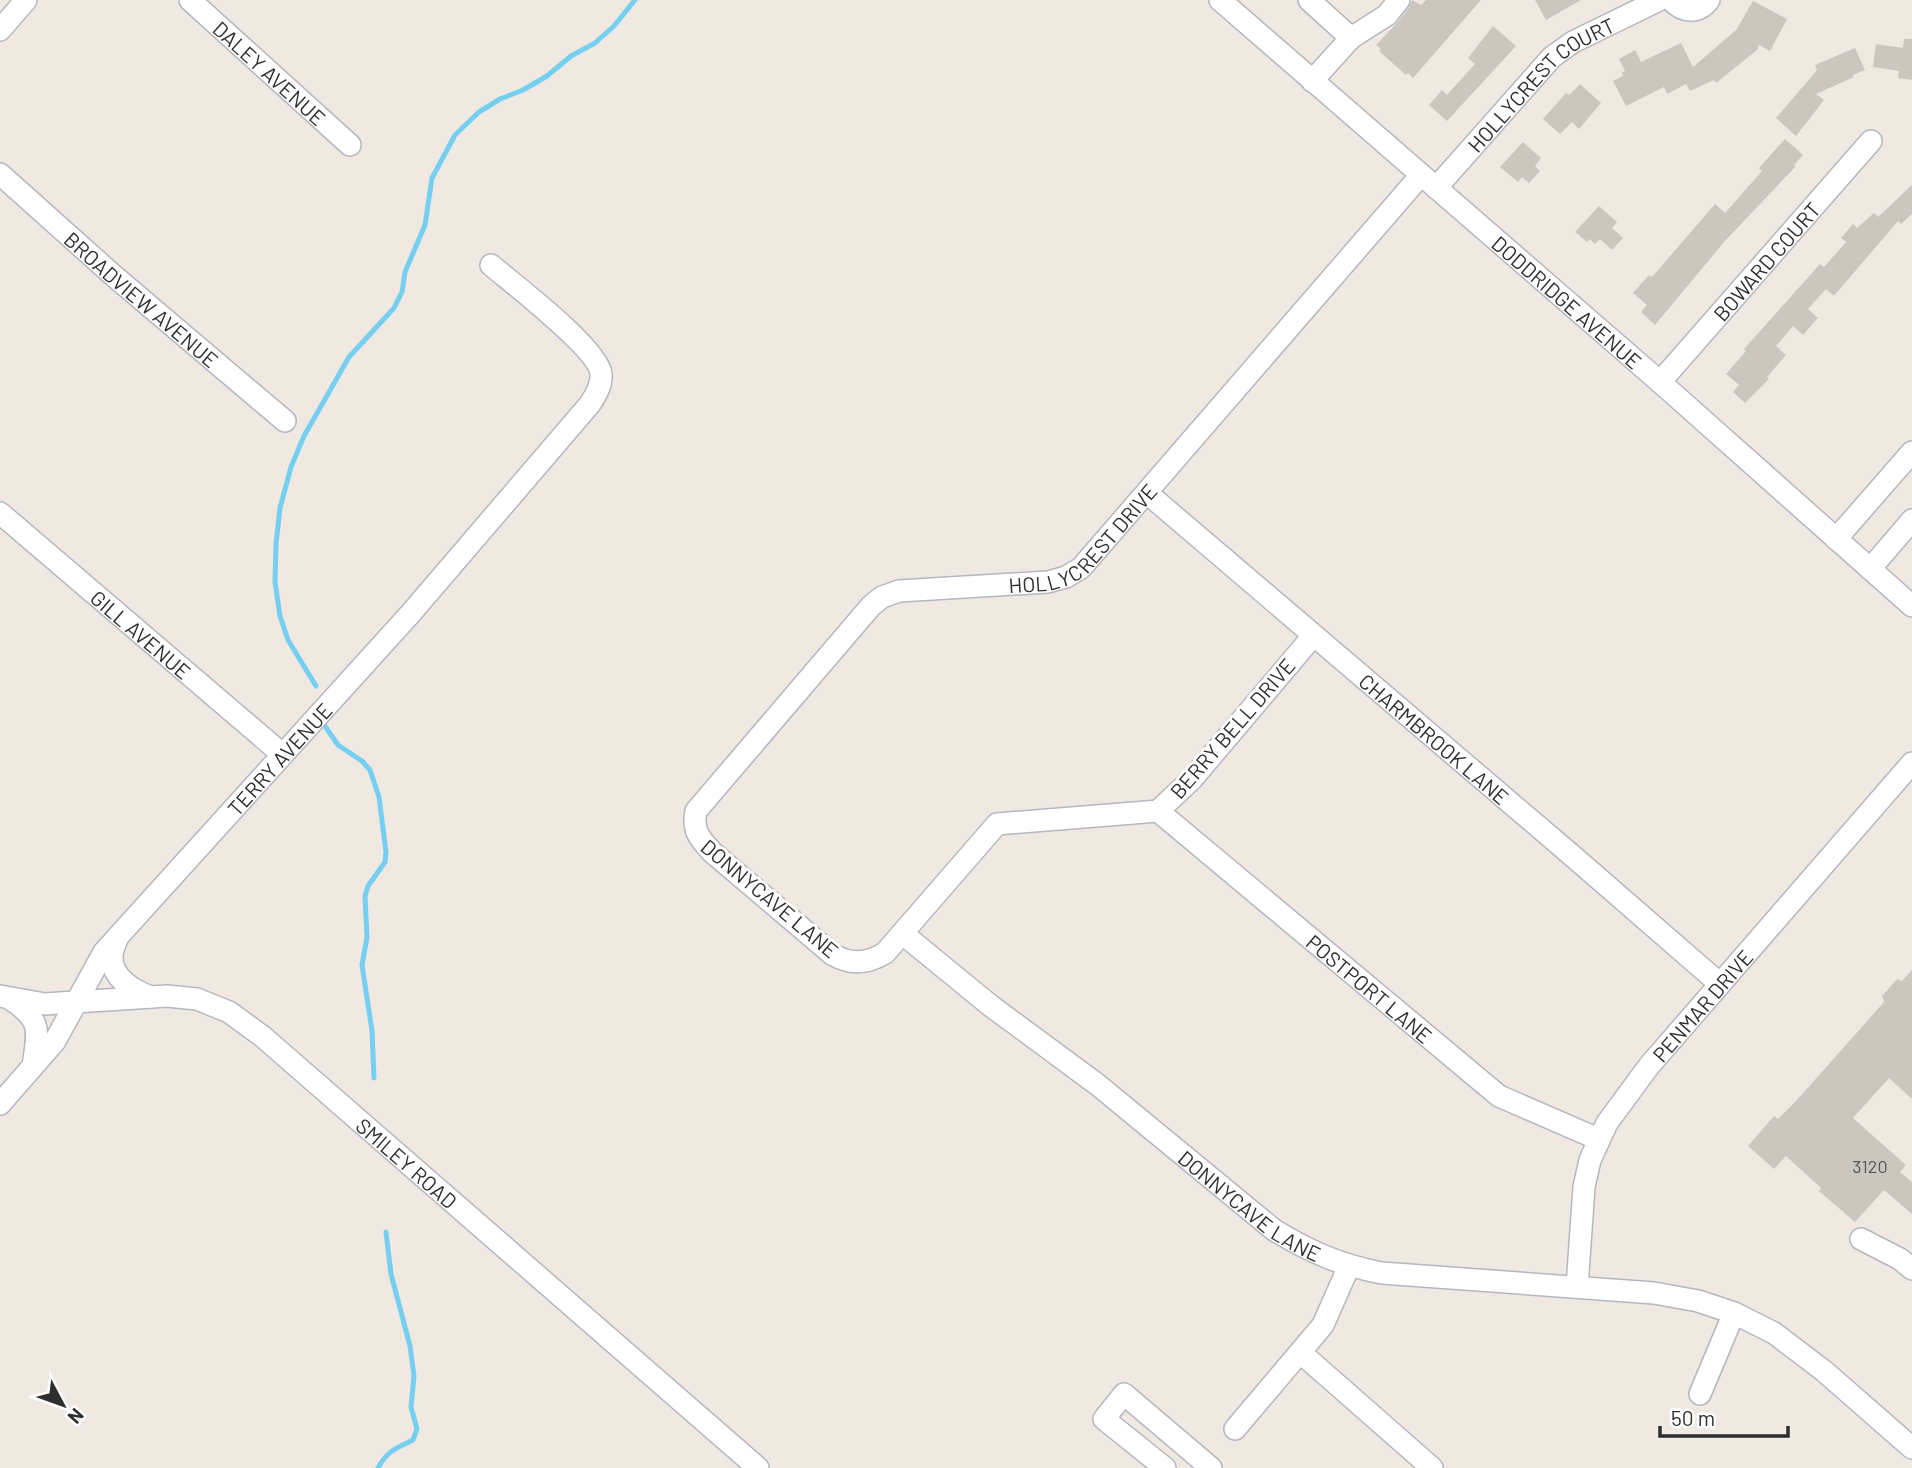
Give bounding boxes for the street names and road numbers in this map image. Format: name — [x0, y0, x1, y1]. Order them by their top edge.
street label: HOLLYCREST COURT — [1462, 11, 1618, 157]
street label: DALEY AVENUE — [209, 15, 331, 130]
street label: BOWARD COURT — [1707, 196, 1825, 325]
street label: BROADVIEW AVENUE — [60, 226, 224, 372]
street label: DODDRIDGE AVENUE — [1487, 230, 1647, 373]
street label: HOLLYCREST DRIVE — [1008, 478, 1161, 597]
street label: GILL AVENUE — [86, 584, 196, 683]
street label: BERRY BELL DRIVE — [1164, 653, 1300, 803]
street label: CHARMBROOK LANE — [1355, 668, 1515, 809]
street label: TERRY AVENUE — [222, 697, 336, 820]
street label: DONNYCAVE LANE — [696, 833, 844, 963]
street label: POSTPORT LANE — [1302, 928, 1438, 1048]
street label: PENMAR DRIVE — [1646, 944, 1757, 1066]
street label: SMILEY ROAD — [352, 1112, 463, 1213]
street label: DONNYCAVE LANE — [1174, 1144, 1325, 1266]

